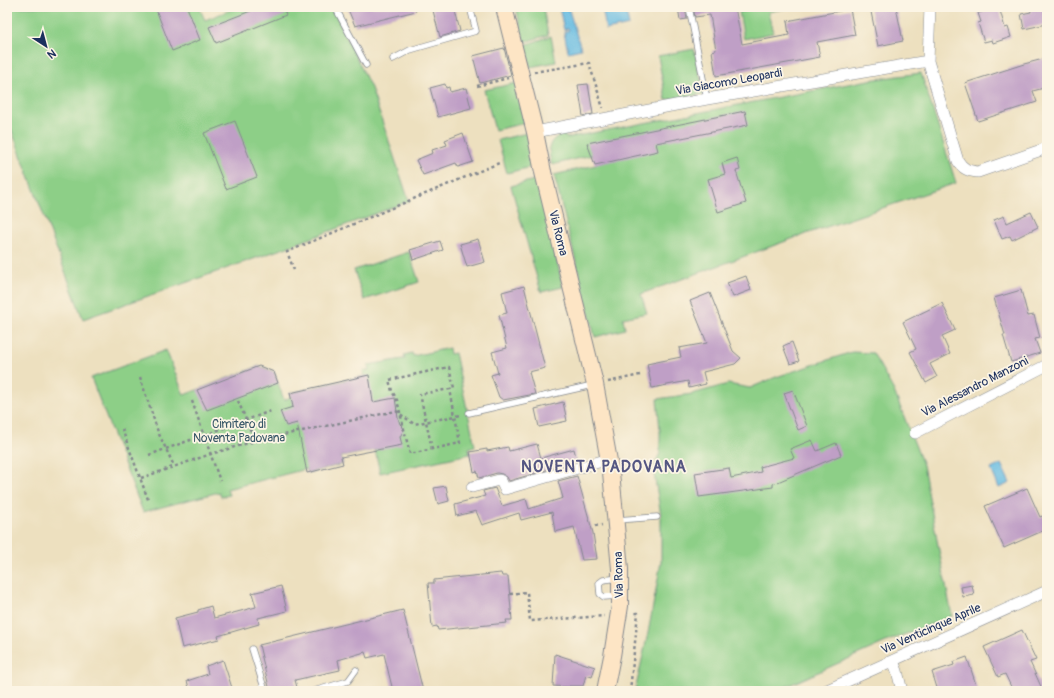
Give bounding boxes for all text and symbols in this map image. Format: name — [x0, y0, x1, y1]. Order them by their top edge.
north arrow — [26, 26, 66, 66]
text: N — [44, 46, 58, 61]
street label: Via Giacomo Leopardi — [675, 65, 783, 99]
street label: Via Roma — [545, 208, 571, 258]
street label: Via Alessandro Manzoni — [919, 354, 1031, 420]
park label: Cimitero di Noventa Padovana — [193, 417, 285, 446]
district label: NOVENTA PADOVANA — [521, 457, 687, 477]
street label: Via Roma — [611, 551, 627, 599]
street label: Via Venticinque Aprile — [879, 600, 983, 658]

